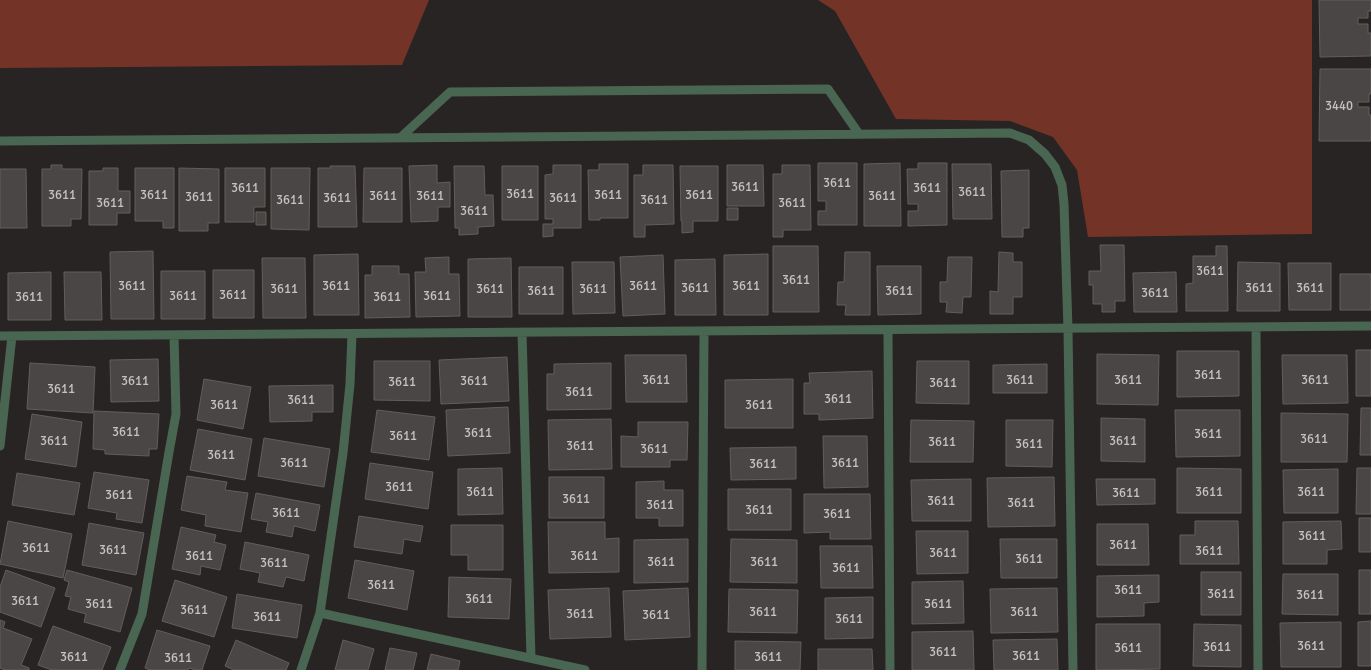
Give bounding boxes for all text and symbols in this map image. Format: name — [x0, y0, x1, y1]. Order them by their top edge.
house number: 3440 — [1325, 98, 1353, 114]
house number: 3611 — [823, 175, 851, 191]
house number: 3611 — [731, 179, 759, 195]
house number: 3611 — [231, 180, 259, 196]
house number: 3611 — [913, 180, 941, 196]
house number: 3611 — [958, 184, 986, 200]
house number: 3611 — [506, 186, 534, 202]
house number: 3611 — [48, 187, 76, 203]
house number: 3611 — [140, 187, 168, 203]
house number: 3611 — [594, 187, 622, 203]
house number: 3611 — [685, 187, 713, 203]
house number: 3611 — [369, 188, 397, 204]
house number: 3611 — [416, 188, 444, 204]
house number: 3611 — [868, 188, 896, 204]
house number: 3611 — [185, 189, 213, 205]
house number: 3611 — [323, 190, 351, 206]
house number: 3611 — [549, 190, 577, 206]
house number: 3611 — [276, 192, 304, 208]
house number: 3611 — [640, 192, 668, 208]
house number: 3611 — [96, 195, 124, 211]
house number: 3611 — [778, 195, 806, 211]
house number: 3611 — [460, 203, 488, 219]
house number: 3611 — [1196, 263, 1224, 279]
house number: 3611 — [782, 272, 810, 288]
house number: 3611 — [118, 278, 146, 294]
house number: 3611 — [322, 278, 350, 294]
house number: 3611 — [629, 278, 657, 294]
house number: 3611 — [732, 278, 760, 294]
house number: 3611 — [681, 280, 709, 296]
house number: 3611 — [1245, 280, 1273, 296]
house number: 3611 — [1296, 280, 1324, 296]
house number: 3611 — [270, 281, 298, 297]
house number: 3611 — [476, 281, 504, 297]
house number: 3611 — [579, 281, 607, 297]
house number: 3611 — [527, 283, 555, 299]
house number: 3611 — [885, 283, 913, 299]
house number: 3611 — [1141, 285, 1169, 301]
house number: 3611 — [219, 287, 247, 303]
house number: 3611 — [169, 288, 197, 304]
house number: 3611 — [423, 288, 451, 304]
house number: 3611 — [15, 289, 43, 305]
house number: 3611 — [373, 289, 401, 305]
house number: 3611 — [1194, 367, 1222, 383]
house number: 3611 — [642, 372, 670, 388]
house number: 3611 — [1006, 372, 1034, 388]
house number: 3611 — [1114, 372, 1142, 388]
house number: 3611 — [1301, 372, 1329, 388]
house number: 3611 — [121, 373, 149, 389]
house number: 3611 — [460, 373, 488, 389]
house number: 3611 — [388, 374, 416, 390]
house number: 3611 — [929, 375, 957, 391]
house number: 3611 — [47, 381, 75, 397]
house number: 3611 — [565, 384, 593, 400]
house number: 3611 — [824, 391, 852, 407]
house number: 3611 — [287, 392, 315, 408]
house number: 3611 — [210, 397, 238, 413]
house number: 3611 — [745, 397, 773, 413]
house number: 3611 — [112, 424, 140, 440]
house number: 3611 — [464, 425, 492, 441]
house number: 3611 — [1194, 426, 1222, 442]
house number: 3611 — [389, 428, 417, 444]
house number: 3611 — [1300, 431, 1328, 447]
house number: 3611 — [40, 433, 68, 449]
house number: 3611 — [1109, 433, 1137, 449]
house number: 3611 — [928, 434, 956, 450]
house number: 3611 — [1015, 436, 1043, 452]
house number: 3611 — [566, 438, 594, 454]
house number: 3611 — [640, 441, 668, 457]
house number: 3611 — [207, 447, 235, 463]
house number: 3611 — [280, 455, 308, 471]
house number: 3611 — [831, 455, 859, 471]
house number: 3611 — [749, 456, 777, 472]
house number: 3611 — [385, 479, 413, 495]
house number: 3611 — [466, 484, 494, 500]
house number: 3611 — [1195, 484, 1223, 500]
house number: 3611 — [1297, 484, 1325, 500]
house number: 3611 — [1112, 485, 1140, 501]
house number: 3611 — [105, 487, 133, 503]
house number: 3611 — [562, 491, 590, 507]
house number: 3611 — [927, 493, 955, 509]
house number: 3611 — [1007, 495, 1035, 511]
house number: 3611 — [646, 497, 674, 513]
house number: 3611 — [745, 502, 773, 518]
house number: 3611 — [272, 505, 300, 521]
house number: 3611 — [823, 506, 851, 522]
house number: 3611 — [1298, 528, 1326, 544]
house number: 3611 — [1109, 537, 1137, 553]
house number: 3611 — [22, 540, 50, 556]
house number: 3611 — [99, 542, 127, 558]
house number: 3611 — [1195, 543, 1223, 559]
house number: 3611 — [929, 545, 957, 561]
house number: 3611 — [185, 548, 213, 564]
house number: 3611 — [570, 548, 598, 564]
house number: 3611 — [1015, 551, 1043, 567]
house number: 3611 — [647, 554, 675, 570]
house number: 3611 — [750, 554, 778, 570]
house number: 3611 — [260, 555, 288, 571]
house number: 3611 — [832, 560, 860, 576]
house number: 3611 — [367, 577, 395, 593]
house number: 3611 — [1114, 582, 1142, 598]
house number: 3611 — [1207, 586, 1235, 602]
house number: 3611 — [1296, 587, 1324, 603]
house number: 3611 — [465, 591, 493, 607]
house number: 3611 — [11, 593, 39, 609]
house number: 3611 — [85, 596, 113, 612]
house number: 3611 — [924, 596, 952, 612]
house number: 3611 — [180, 602, 208, 618]
house number: 3611 — [749, 604, 777, 620]
house number: 3611 — [1010, 604, 1038, 620]
house number: 3611 — [566, 606, 594, 622]
house number: 3611 — [642, 607, 670, 623]
house number: 3611 — [253, 609, 281, 625]
house number: 3611 — [835, 611, 863, 627]
house number: 3611 — [1297, 638, 1325, 654]
house number: 3611 — [1203, 639, 1231, 655]
house number: 3611 — [1114, 640, 1142, 656]
house number: 3611 — [929, 644, 957, 660]
house number: 3611 — [1012, 648, 1040, 664]
house number: 3611 — [60, 649, 88, 665]
house number: 3611 — [754, 649, 782, 665]
house number: 3611 — [164, 650, 192, 666]

